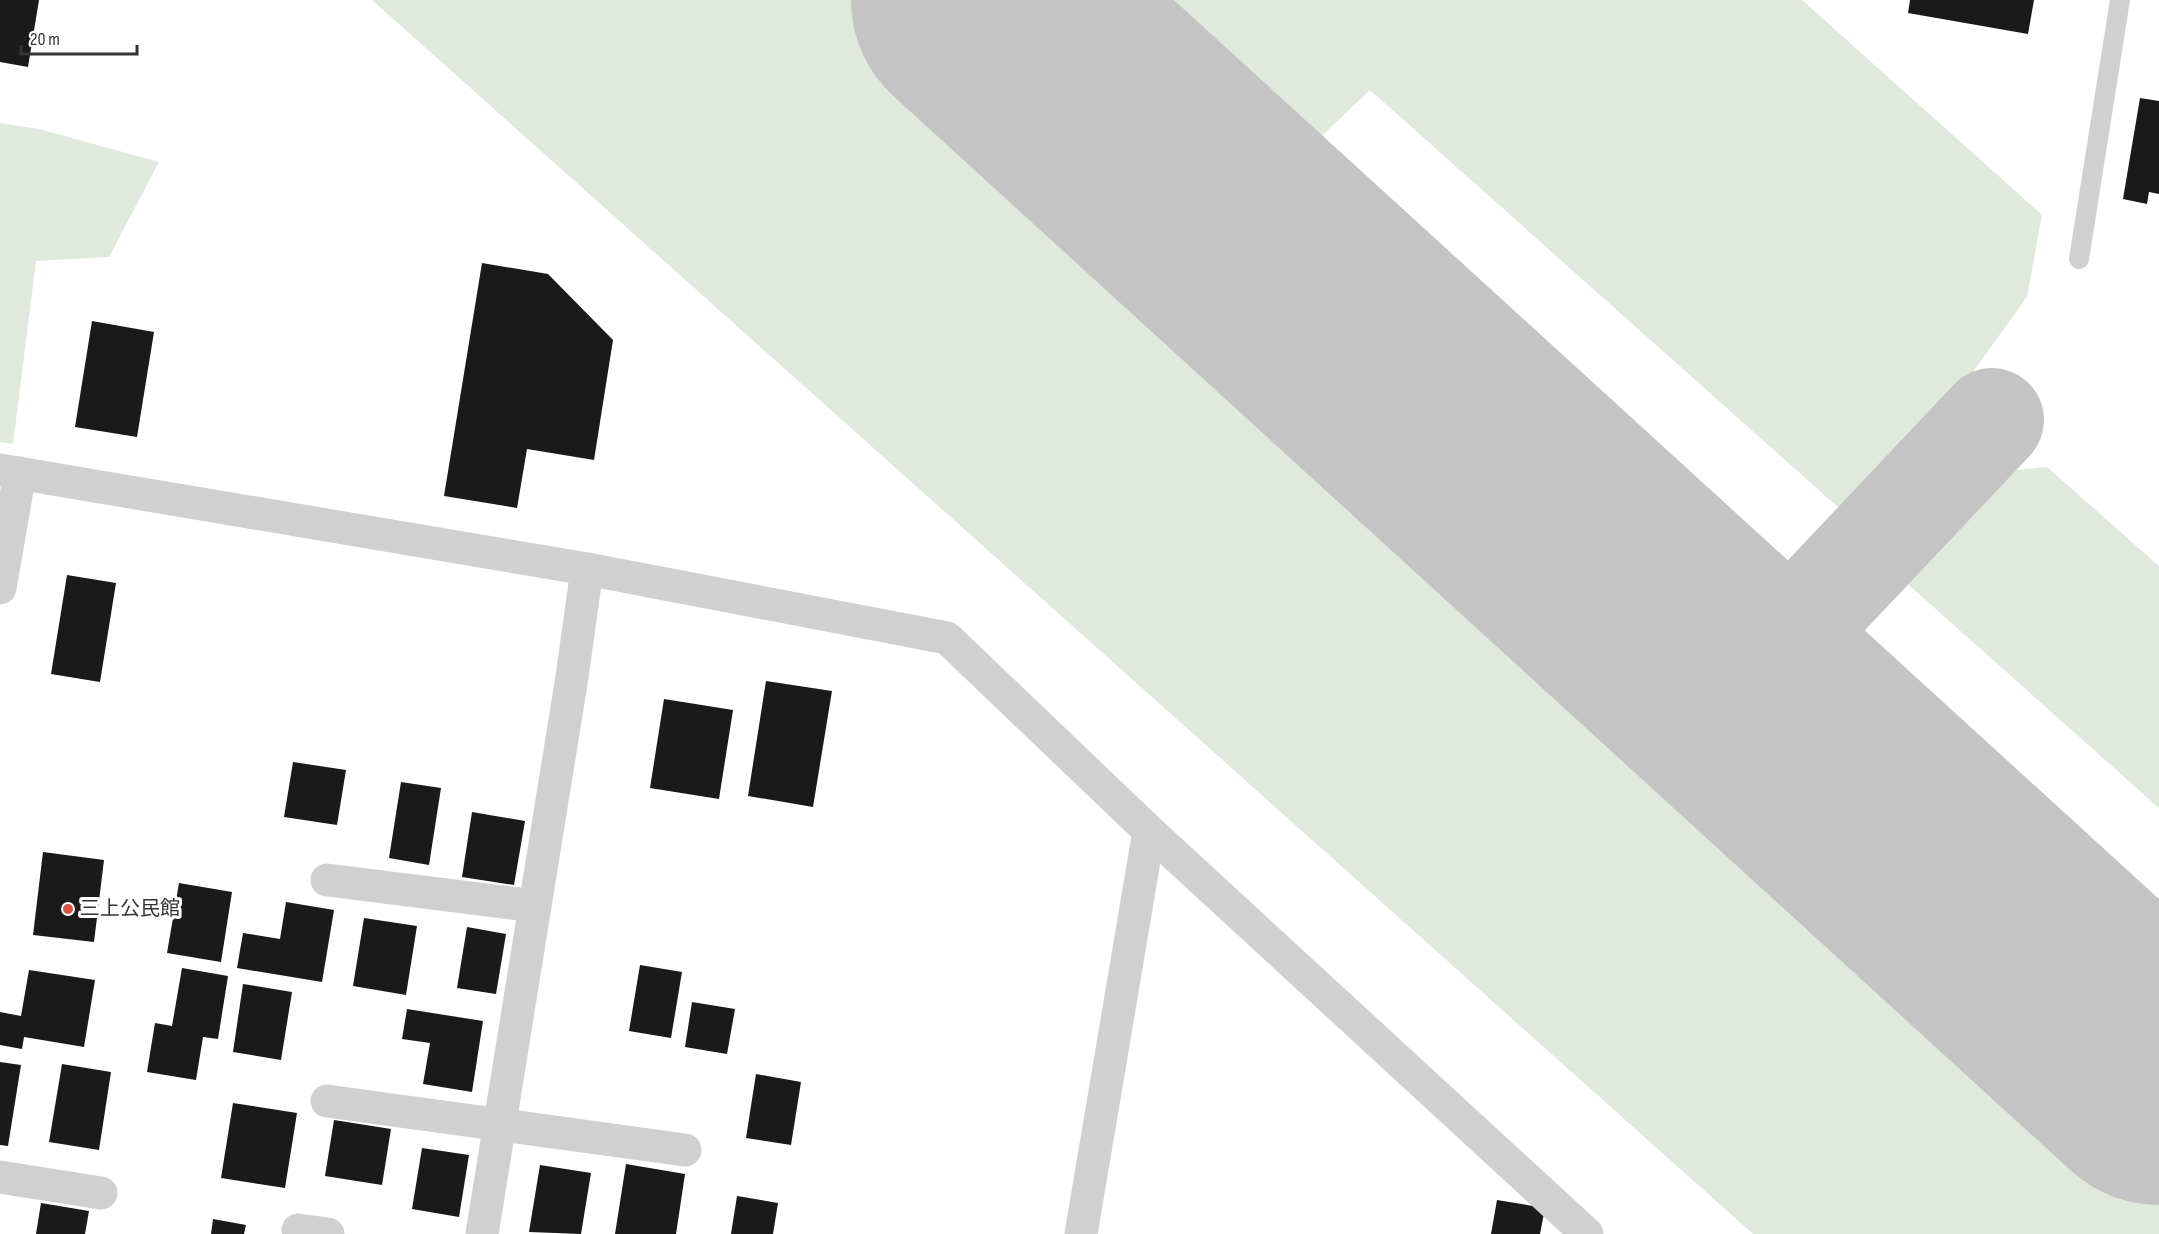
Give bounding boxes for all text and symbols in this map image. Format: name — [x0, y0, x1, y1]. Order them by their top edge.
scale bar — [21, 18, 136, 56]
text: 20 m — [30, 29, 60, 50]
place label: 三上公民館 — [80, 897, 180, 921]
marker: 三上公民館 — [61, 902, 75, 916]

